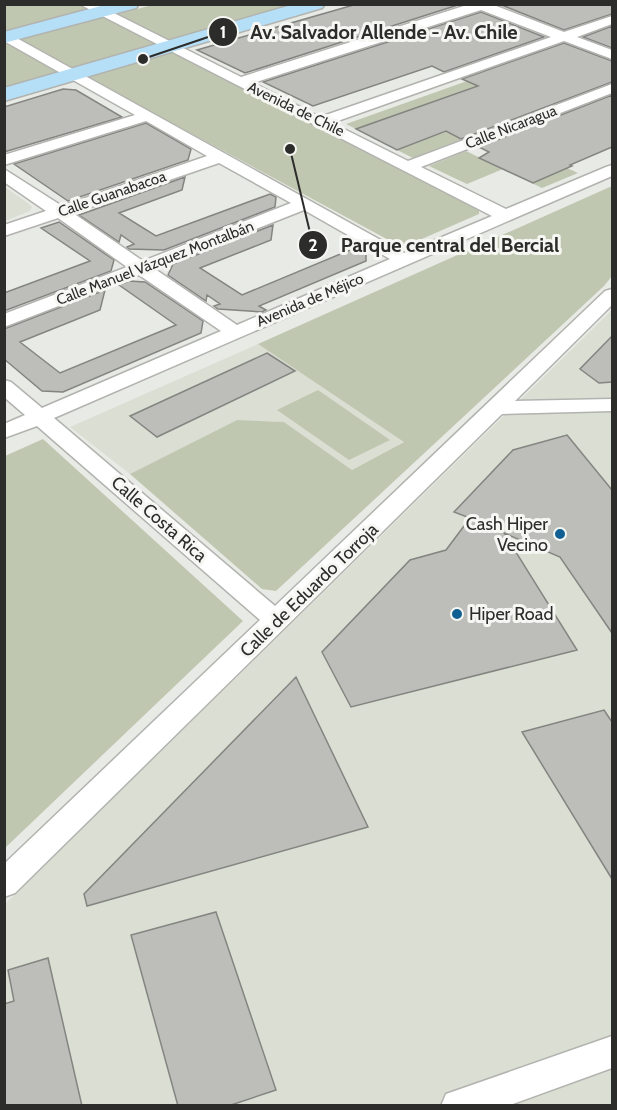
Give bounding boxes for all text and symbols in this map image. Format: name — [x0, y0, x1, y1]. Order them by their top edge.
callout: Av. Salvador Allende - Av. Chile — [208, 13, 530, 51]
text: Av. Salvador Allende - Av. Chile — [250, 20, 518, 44]
text: 1 — [220, 21, 226, 43]
street label: Avenida de Chile — [245, 78, 347, 140]
street label: Calle Nicaragua — [463, 101, 560, 153]
street label: Calle Guanabacoa — [56, 167, 169, 221]
street label: Calle Manuel Vázquez Montalbán — [54, 217, 256, 309]
callout: Parque central del Bercial — [298, 226, 571, 264]
text: Parque central del Bercial — [341, 233, 559, 257]
text: 2 — [308, 234, 318, 256]
street label: Avenida de Méjico — [254, 269, 366, 331]
street label: Calle Costa Rica — [107, 471, 212, 567]
place label: Cash Hiper Vecino — [466, 513, 548, 556]
street label: Calle de Eduardo Torroja — [235, 518, 383, 662]
marker: Cash Hiper Vecino — [553, 527, 567, 541]
place label: Hiper Road — [469, 603, 553, 625]
marker: Hiper Road — [450, 607, 464, 621]

